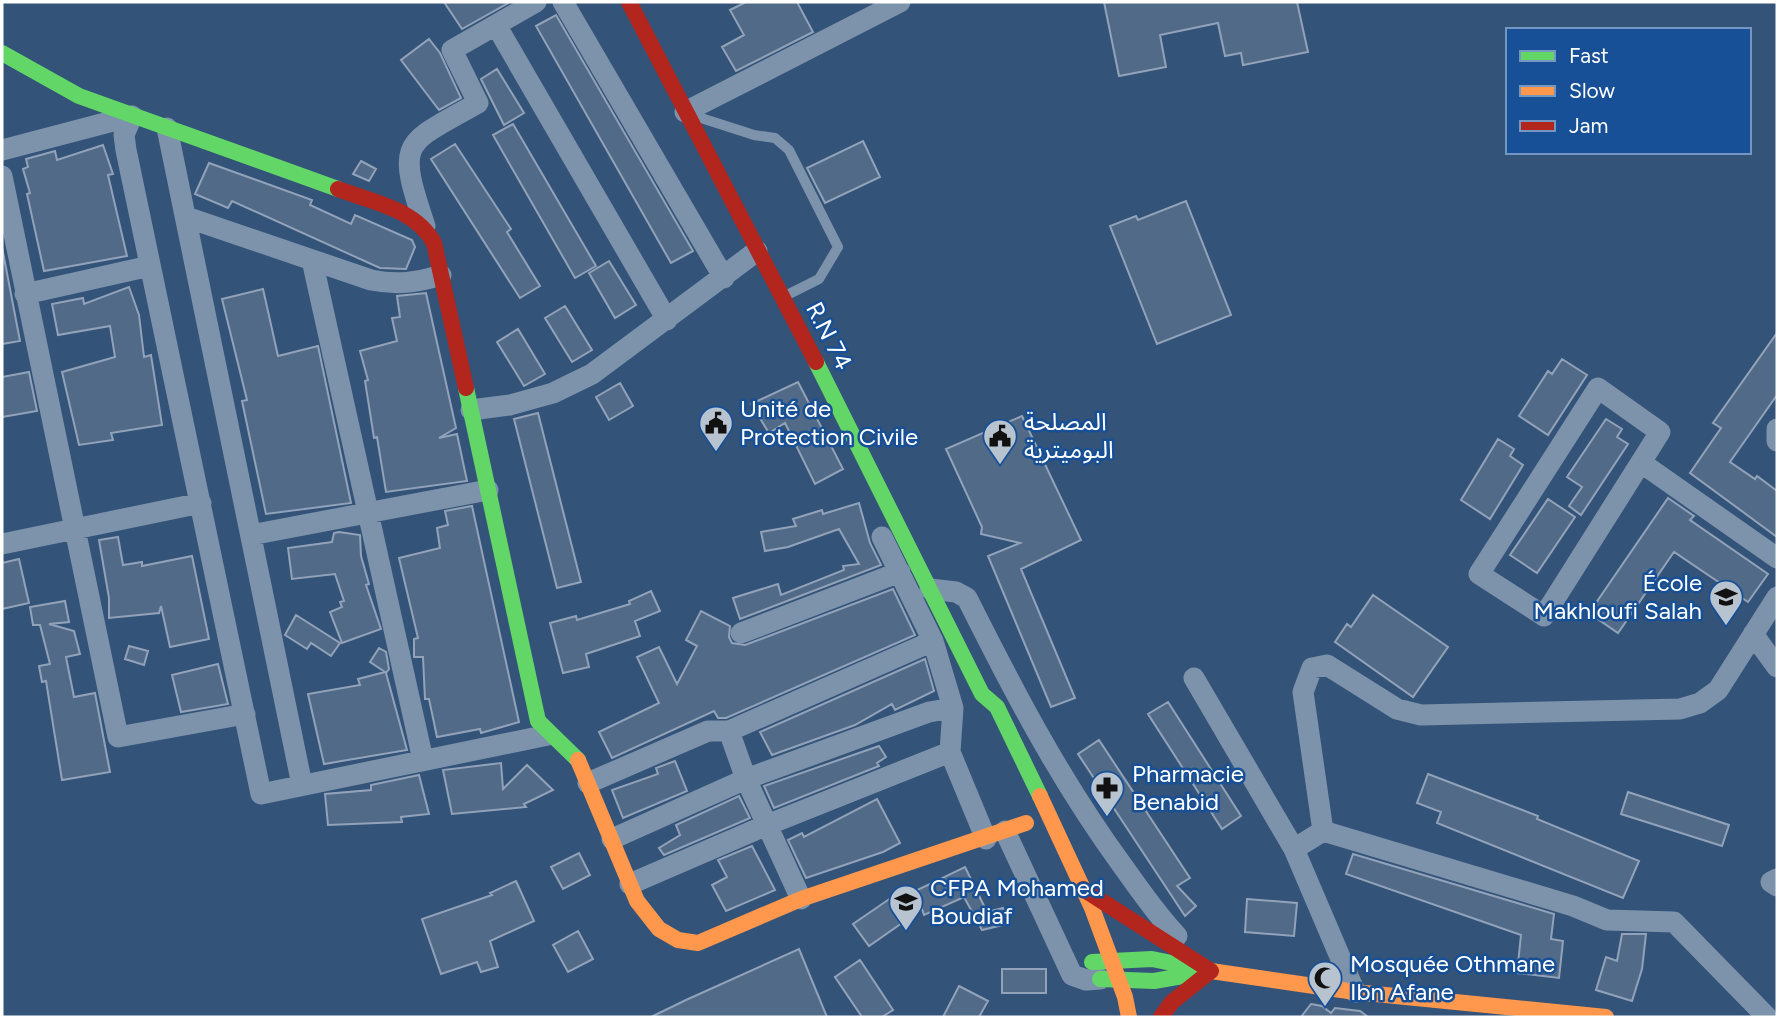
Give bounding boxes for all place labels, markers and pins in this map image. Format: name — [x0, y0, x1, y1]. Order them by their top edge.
place label: Unité de Protection Civile — [740, 394, 918, 451]
public building icon: Unité de Protection Civile — [697, 404, 735, 453]
place label: المصلحة البوميترية — [1024, 407, 1114, 464]
public building icon: المصلحة البوميترية — [981, 417, 1019, 466]
place label: École Makhloufi Salah — [1534, 568, 1702, 625]
school or university icon: École Makhloufi Salah — [1707, 578, 1745, 627]
place label: Pharmacie Benabid — [1132, 759, 1244, 816]
pharmacy icon: Pharmacie Benabid — [1088, 769, 1126, 818]
place label: CFPA Mohamed Boudiaf — [930, 873, 1104, 930]
school or university icon: CFPA Mohamed Boudiaf — [887, 883, 925, 932]
place label: Mosquée Othmane Ibn Afane — [1350, 949, 1555, 1006]
mosque icon: Mosquée Othmane Ibn Afane — [1306, 959, 1344, 1008]

